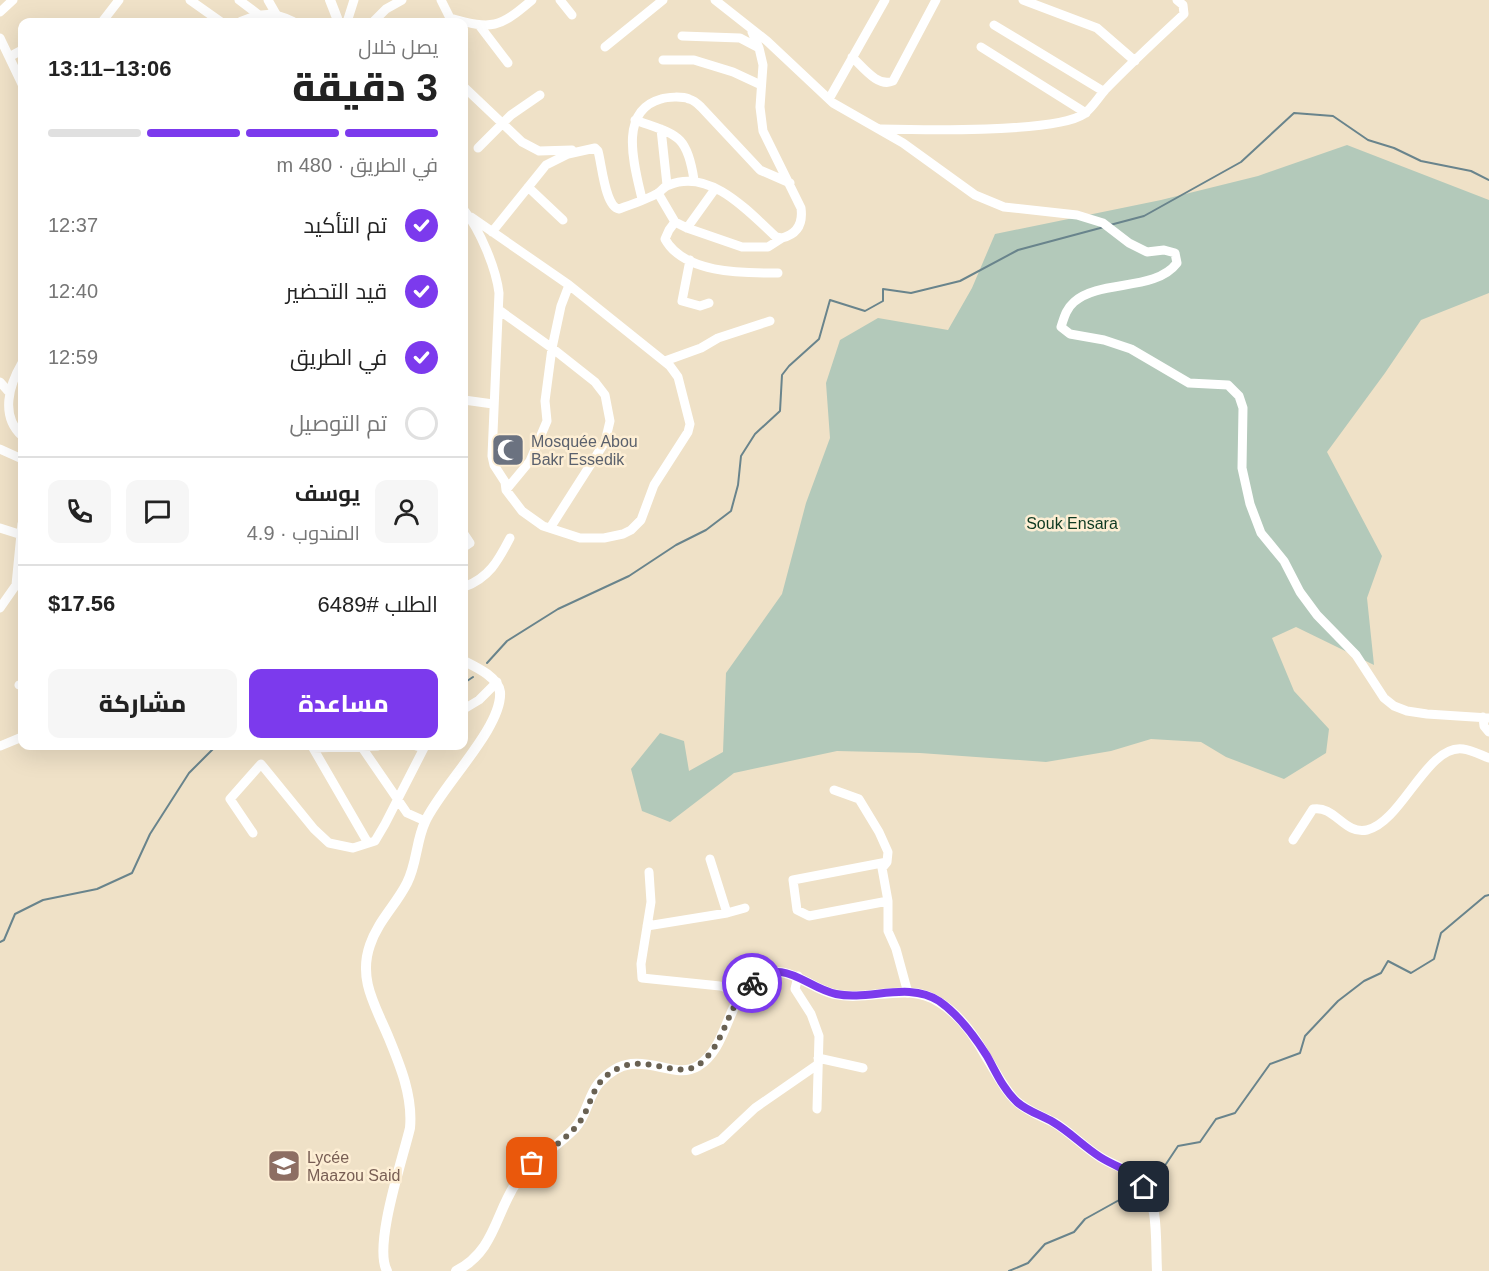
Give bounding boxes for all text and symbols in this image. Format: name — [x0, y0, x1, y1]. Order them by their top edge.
text: يصل خلال — [358, 36, 438, 58]
text: 13:06–13:11 — [48, 56, 172, 81]
text: 3 دقيقة — [292, 66, 438, 109]
text: في الطريق · 480 m — [277, 154, 438, 176]
icon: check — [405, 209, 438, 242]
text: تم التأكيد — [304, 213, 387, 238]
text: 12:37 — [48, 214, 98, 236]
icon: check — [405, 275, 438, 308]
text: قيد التحضير — [286, 279, 387, 304]
text: 12:40 — [48, 280, 98, 302]
icon: check — [405, 341, 438, 374]
text: في الطريق — [290, 345, 387, 370]
text: 12:59 — [48, 346, 98, 368]
text: تم التوصيل — [289, 411, 387, 436]
mosque icon: Mosquée Abou Bakr Essedik — [490, 432, 526, 468]
place label: Mosquée Abou Bakr Essedik — [531, 433, 638, 468]
button: phone — [48, 480, 111, 543]
button: chat — [126, 480, 189, 543]
button: person — [375, 480, 438, 543]
text: يوسف — [295, 481, 360, 506]
park label: Souk Ensara — [1026, 515, 1118, 532]
text: المندوب · 4.9 — [247, 522, 360, 544]
text: $17.56 — [48, 591, 115, 616]
text: الطلب #6489 — [318, 592, 438, 617]
button: مشاركة — [48, 669, 237, 738]
button: مساعدة — [249, 669, 438, 738]
courier — [722, 953, 782, 1013]
icon: bike — [736, 967, 769, 1000]
pin — [506, 1137, 557, 1188]
icon: bag — [515, 1146, 548, 1179]
school or university icon: Lycée Maazou Said — [266, 1148, 302, 1184]
place label: Lycée Maazou Said — [307, 1149, 400, 1184]
pin — [1118, 1161, 1169, 1212]
icon: home — [1127, 1170, 1160, 1203]

